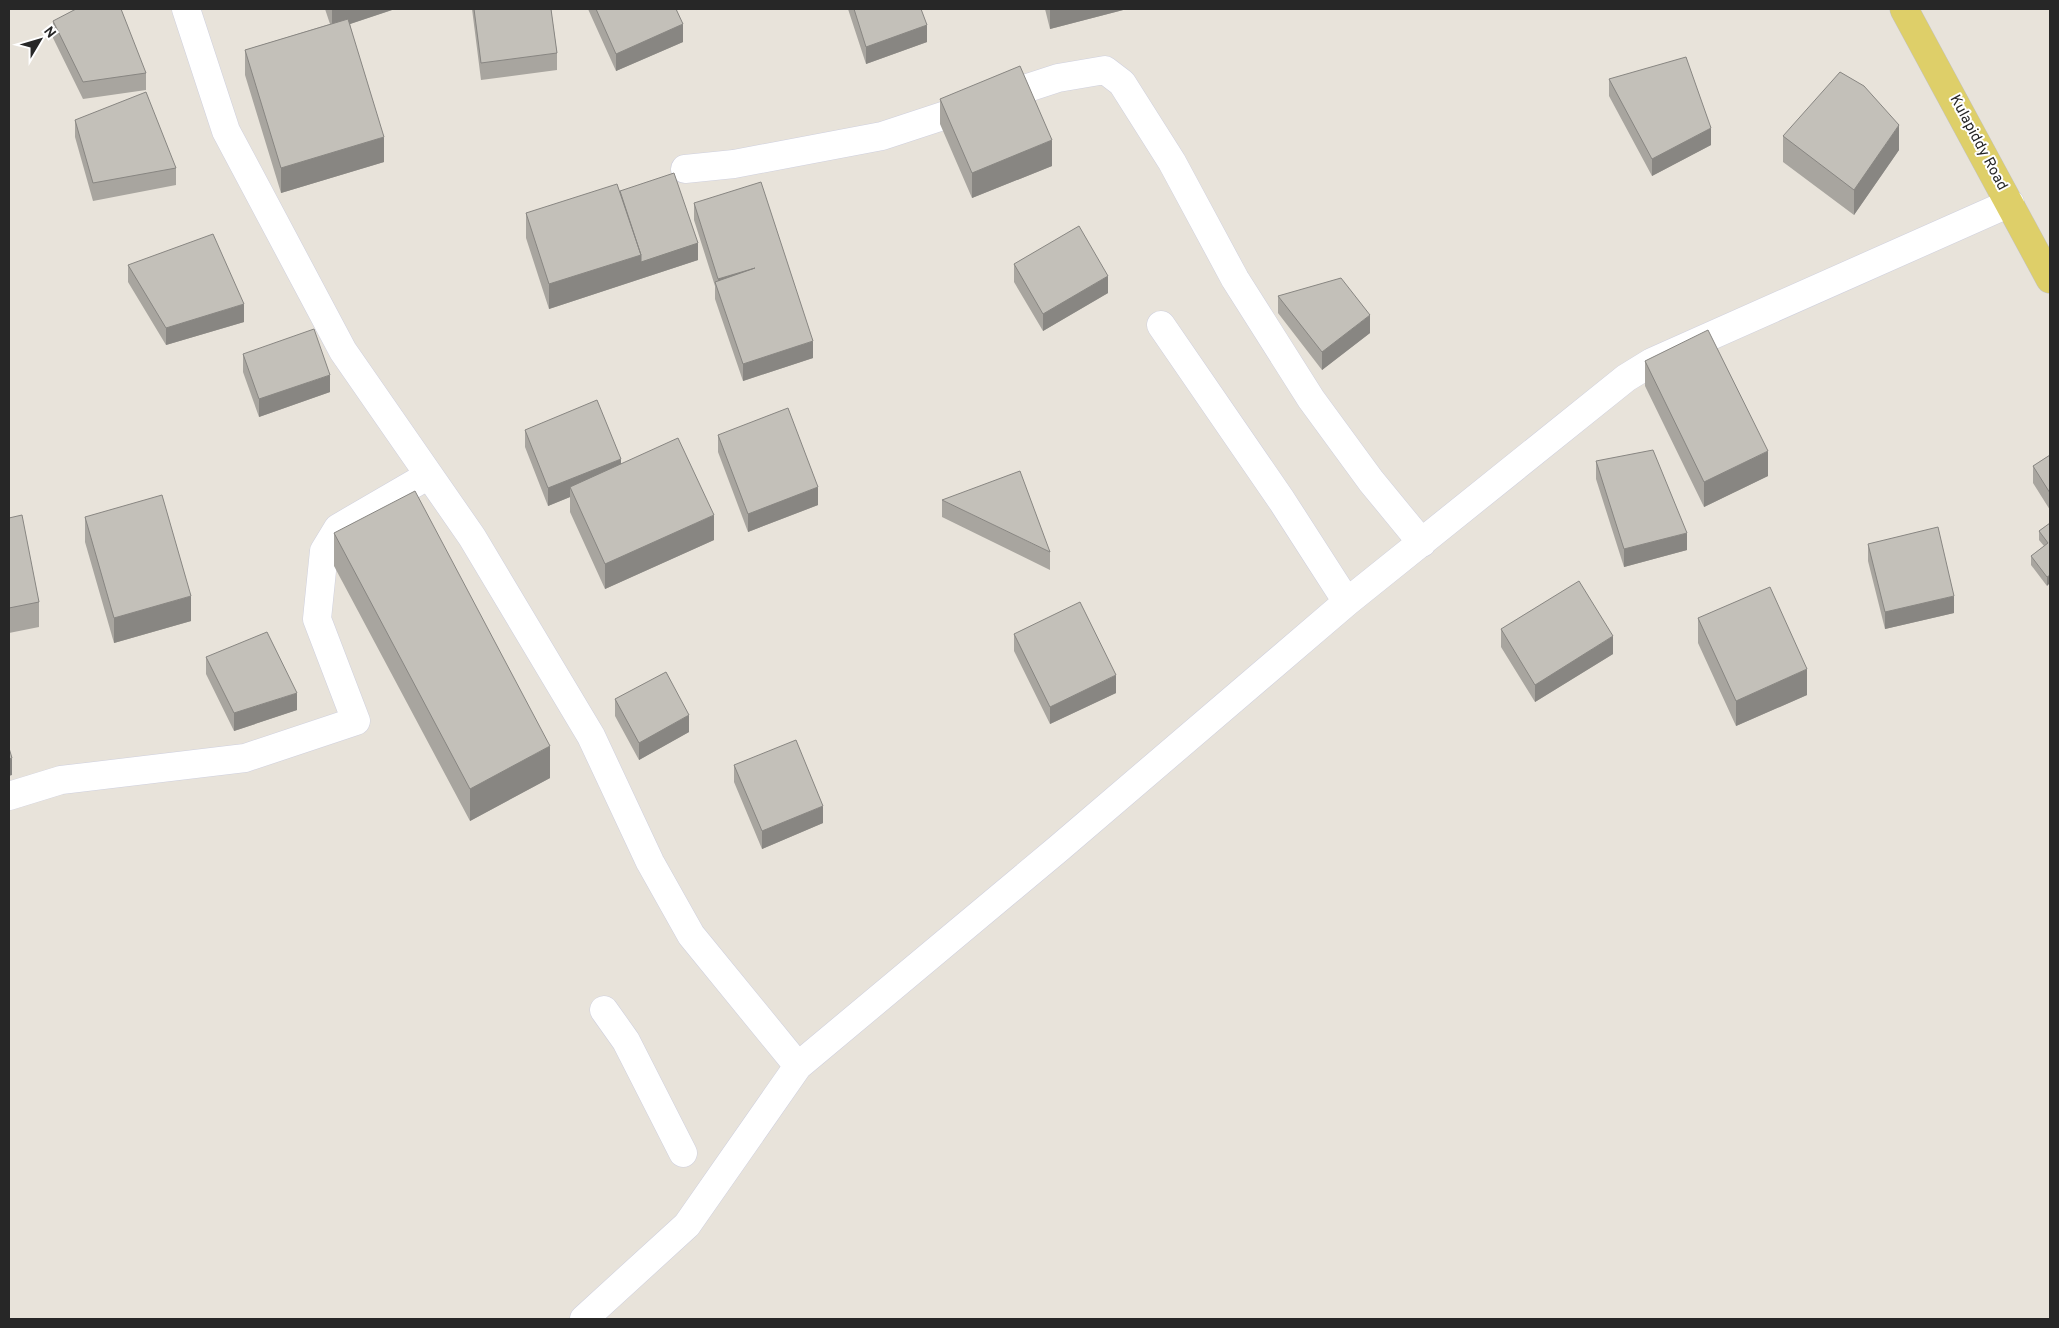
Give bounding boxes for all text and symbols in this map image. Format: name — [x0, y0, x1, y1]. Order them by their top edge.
north arrow — [15, 15, 65, 65]
text: N — [39, 24, 59, 42]
street label: Kulapiddy Road — [1945, 92, 2011, 194]

